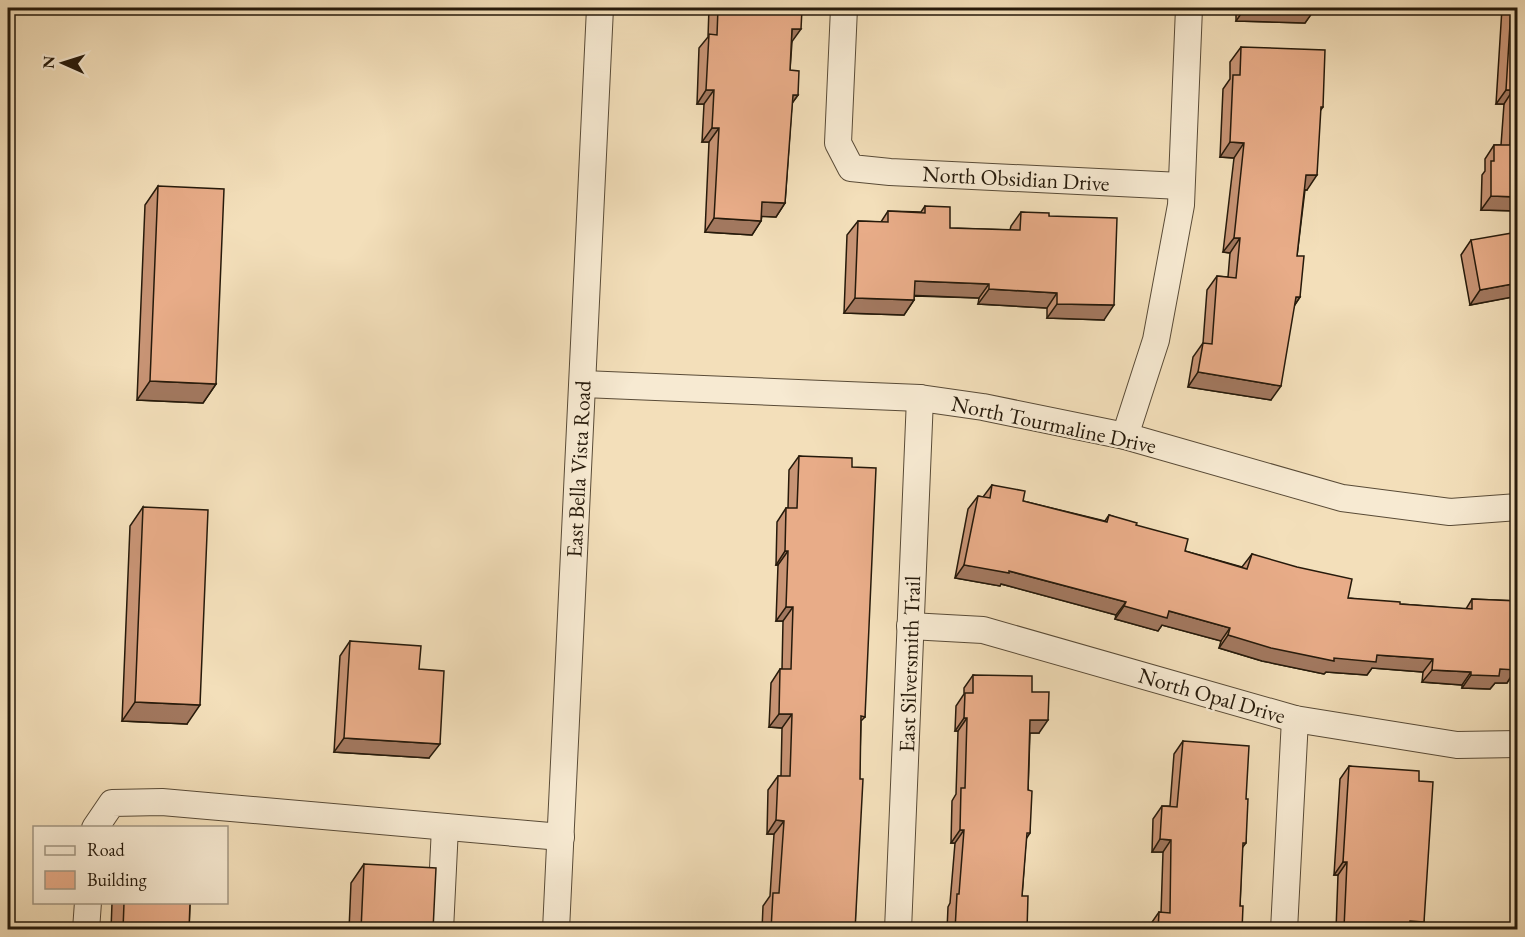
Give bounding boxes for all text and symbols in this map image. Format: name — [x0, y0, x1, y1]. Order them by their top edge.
north arrow — [33, 33, 93, 93]
text: N — [38, 55, 59, 69]
street label: North Obsidian Drive — [922, 159, 1111, 198]
street label: East Bella Vista Road — [559, 379, 598, 558]
street label: North Tourmaline Drive — [949, 389, 1159, 460]
street label: East Silversmith Trail — [892, 575, 927, 753]
street label: North Opal Drive — [1135, 661, 1289, 730]
legend — [33, 826, 228, 904]
text: Road — [87, 838, 126, 861]
text: Building — [87, 868, 147, 891]

